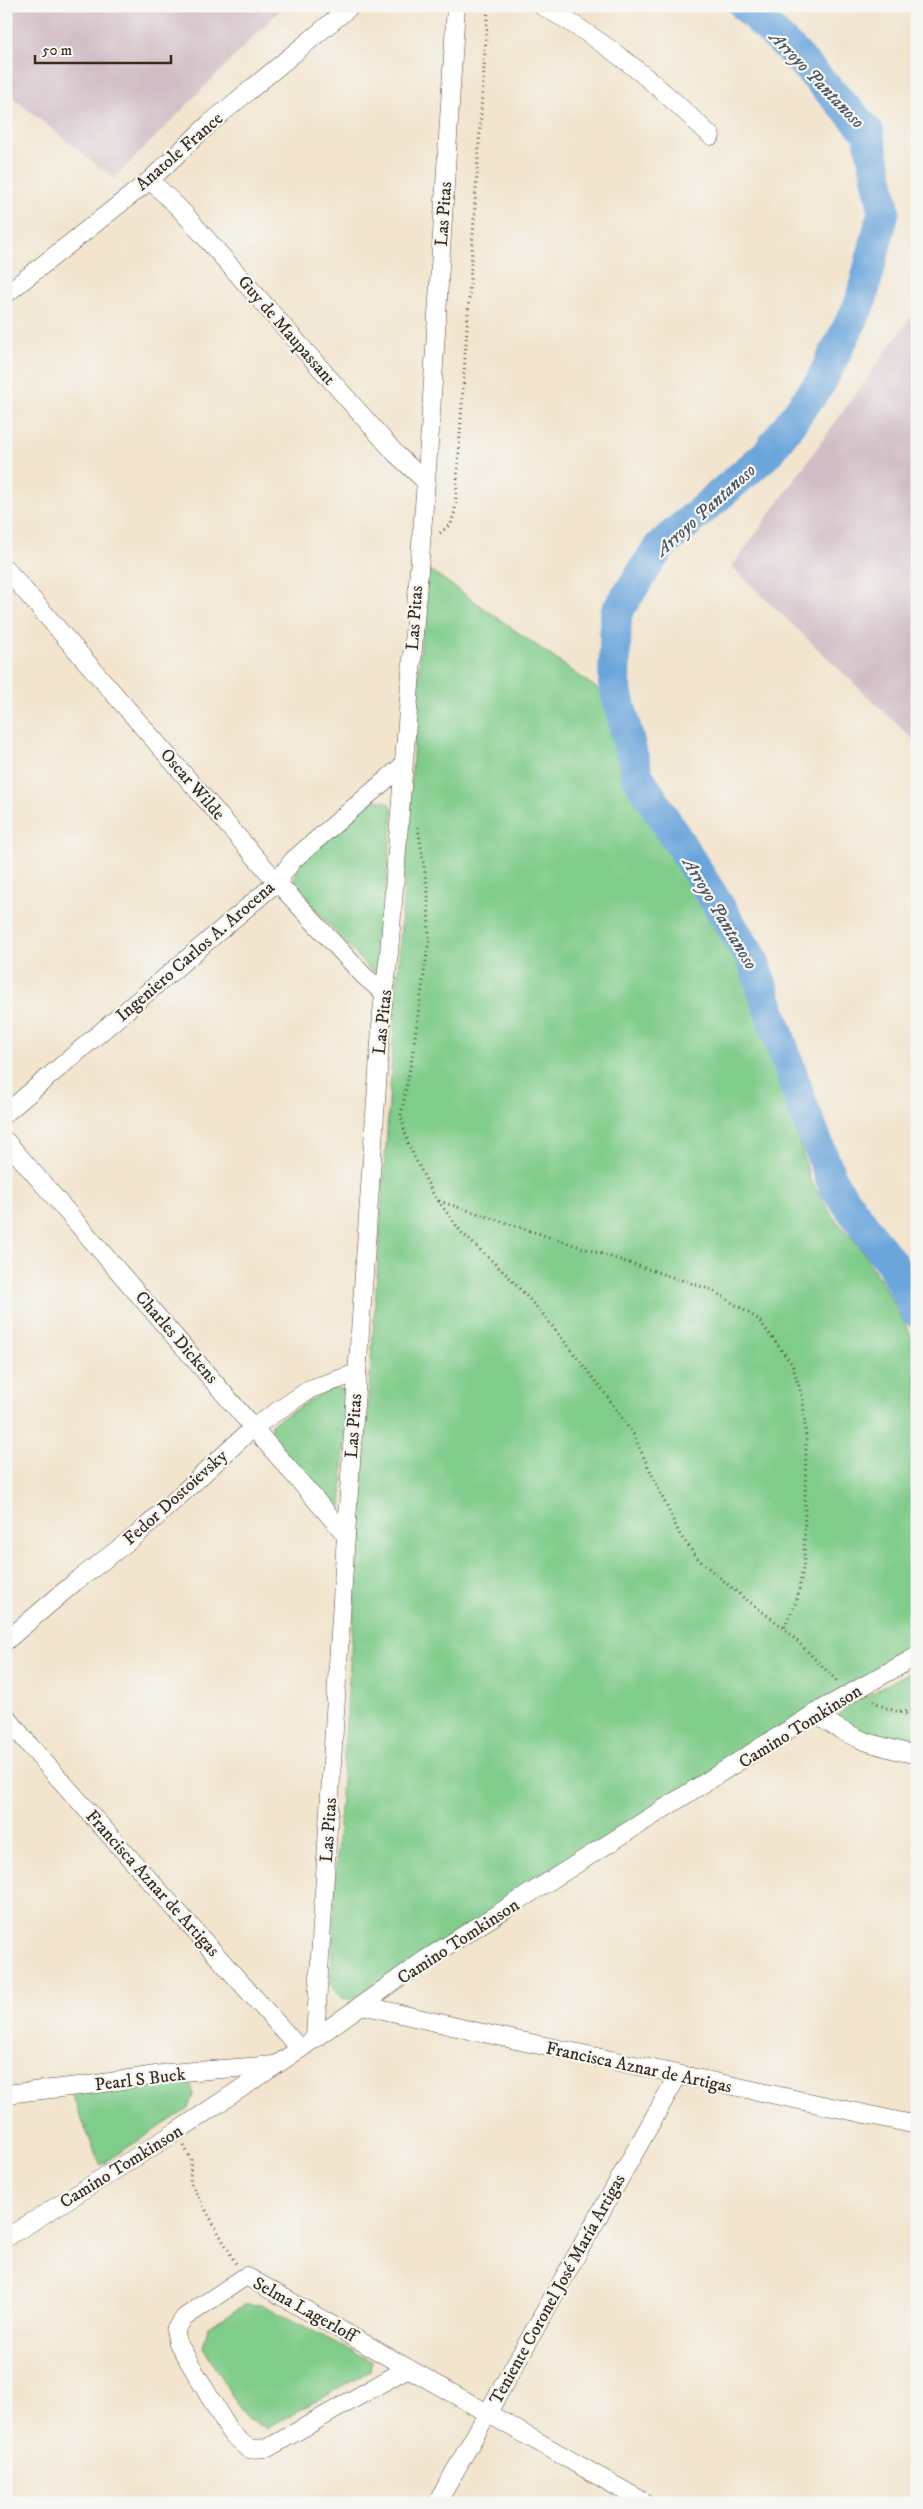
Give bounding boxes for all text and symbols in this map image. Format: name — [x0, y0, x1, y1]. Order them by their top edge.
water label: Arroyo Pantanoso — [763, 25, 869, 134]
scale bar — [35, 32, 171, 64]
text: 50 m — [42, 41, 72, 60]
street label: Anatole France — [131, 108, 228, 196]
street label: Las Pitas — [431, 181, 457, 247]
street label: Guy de Maupassant — [233, 271, 340, 390]
water label: Arroyo Pantanoso — [650, 459, 761, 562]
street label: Las Pitas — [402, 585, 428, 651]
street label: Oscar Wilde — [155, 744, 229, 825]
water label: Arroyo Pantanoso — [676, 852, 762, 974]
street label: Ingeniero Carlos A. Arocena — [112, 877, 280, 1027]
street label: Las Pitas — [369, 989, 397, 1056]
street label: Charles Dickens — [130, 1287, 223, 1389]
street label: Las Pitas — [341, 1393, 367, 1459]
street label: Fedor Dostoievsky — [119, 1445, 233, 1550]
street label: Camino Tomkinson — [735, 1680, 867, 1774]
street label: Las Pitas — [316, 1797, 342, 1863]
street label: Francisca Aznar de Artigas — [81, 1806, 224, 1962]
street label: Camino Tomkinson — [393, 1894, 524, 1989]
street label: Francisca Aznar de Artigas — [544, 2038, 734, 2098]
street label: Pearl S Buck — [94, 2064, 187, 2096]
street label: Camino Tomkinson — [56, 2120, 188, 2214]
street label: Teniente Coronel José María Artigas — [485, 2170, 631, 2409]
street label: Selma Lagerloff — [249, 2272, 363, 2349]

